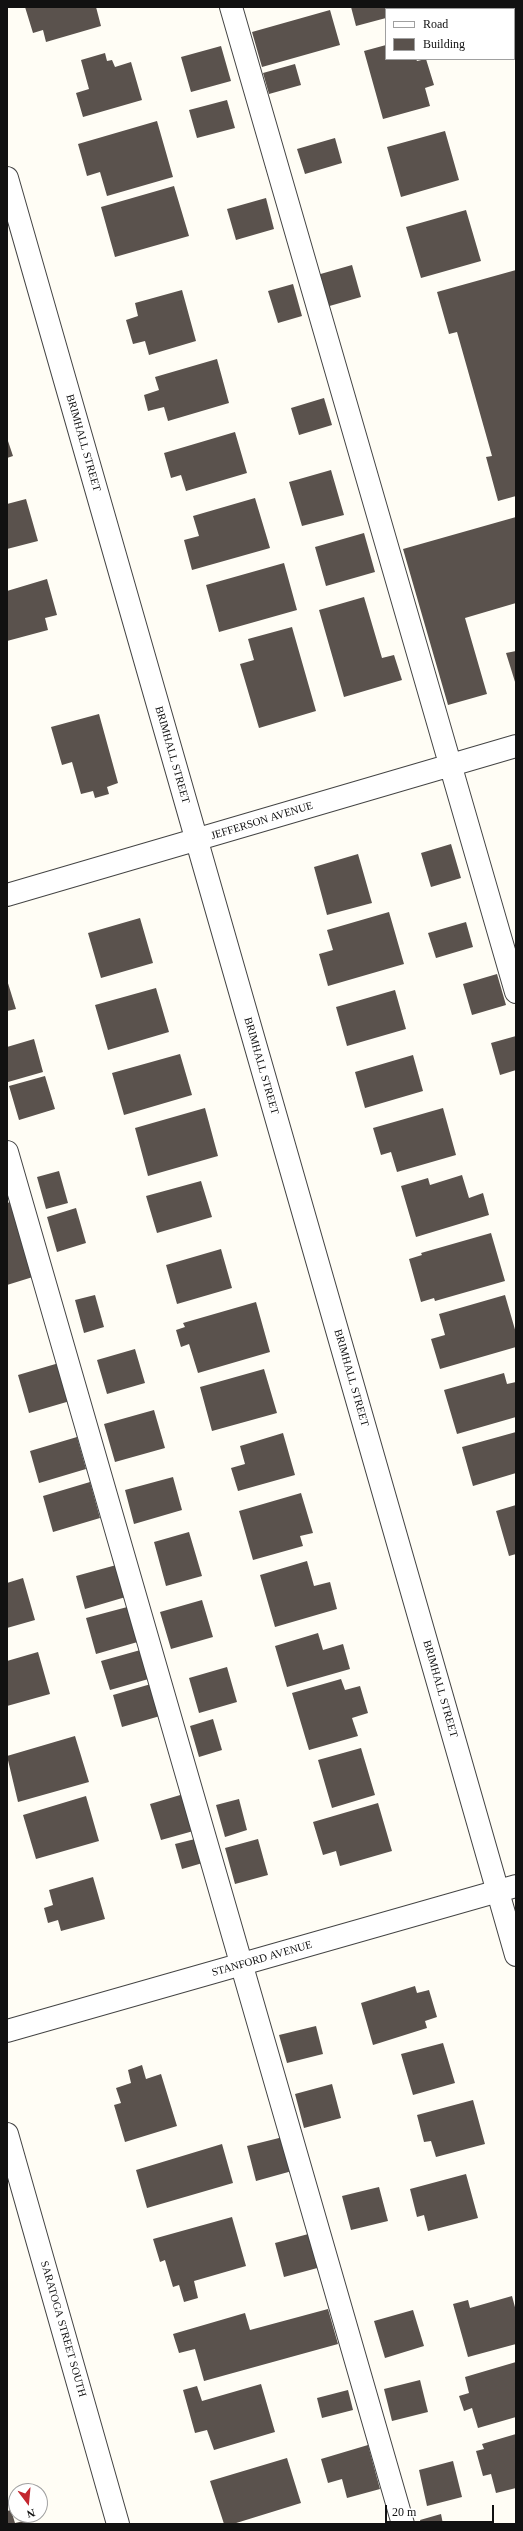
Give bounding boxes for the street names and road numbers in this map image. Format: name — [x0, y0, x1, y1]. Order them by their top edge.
street label: BRIMHALL STREET — [63, 393, 103, 493]
street label: BRIMHALL STREET — [152, 705, 192, 805]
street label: JEFFERSON AVENUE — [209, 799, 315, 843]
street label: BRIMHALL STREET — [241, 1016, 281, 1116]
street label: BRIMHALL STREET — [331, 1328, 371, 1428]
street label: BRIMHALL STREET — [420, 1639, 460, 1739]
street label: STANFORD AVENUE — [210, 1938, 314, 1980]
street label: SARATOGA STREET SOUTH — [37, 2259, 89, 2399]

